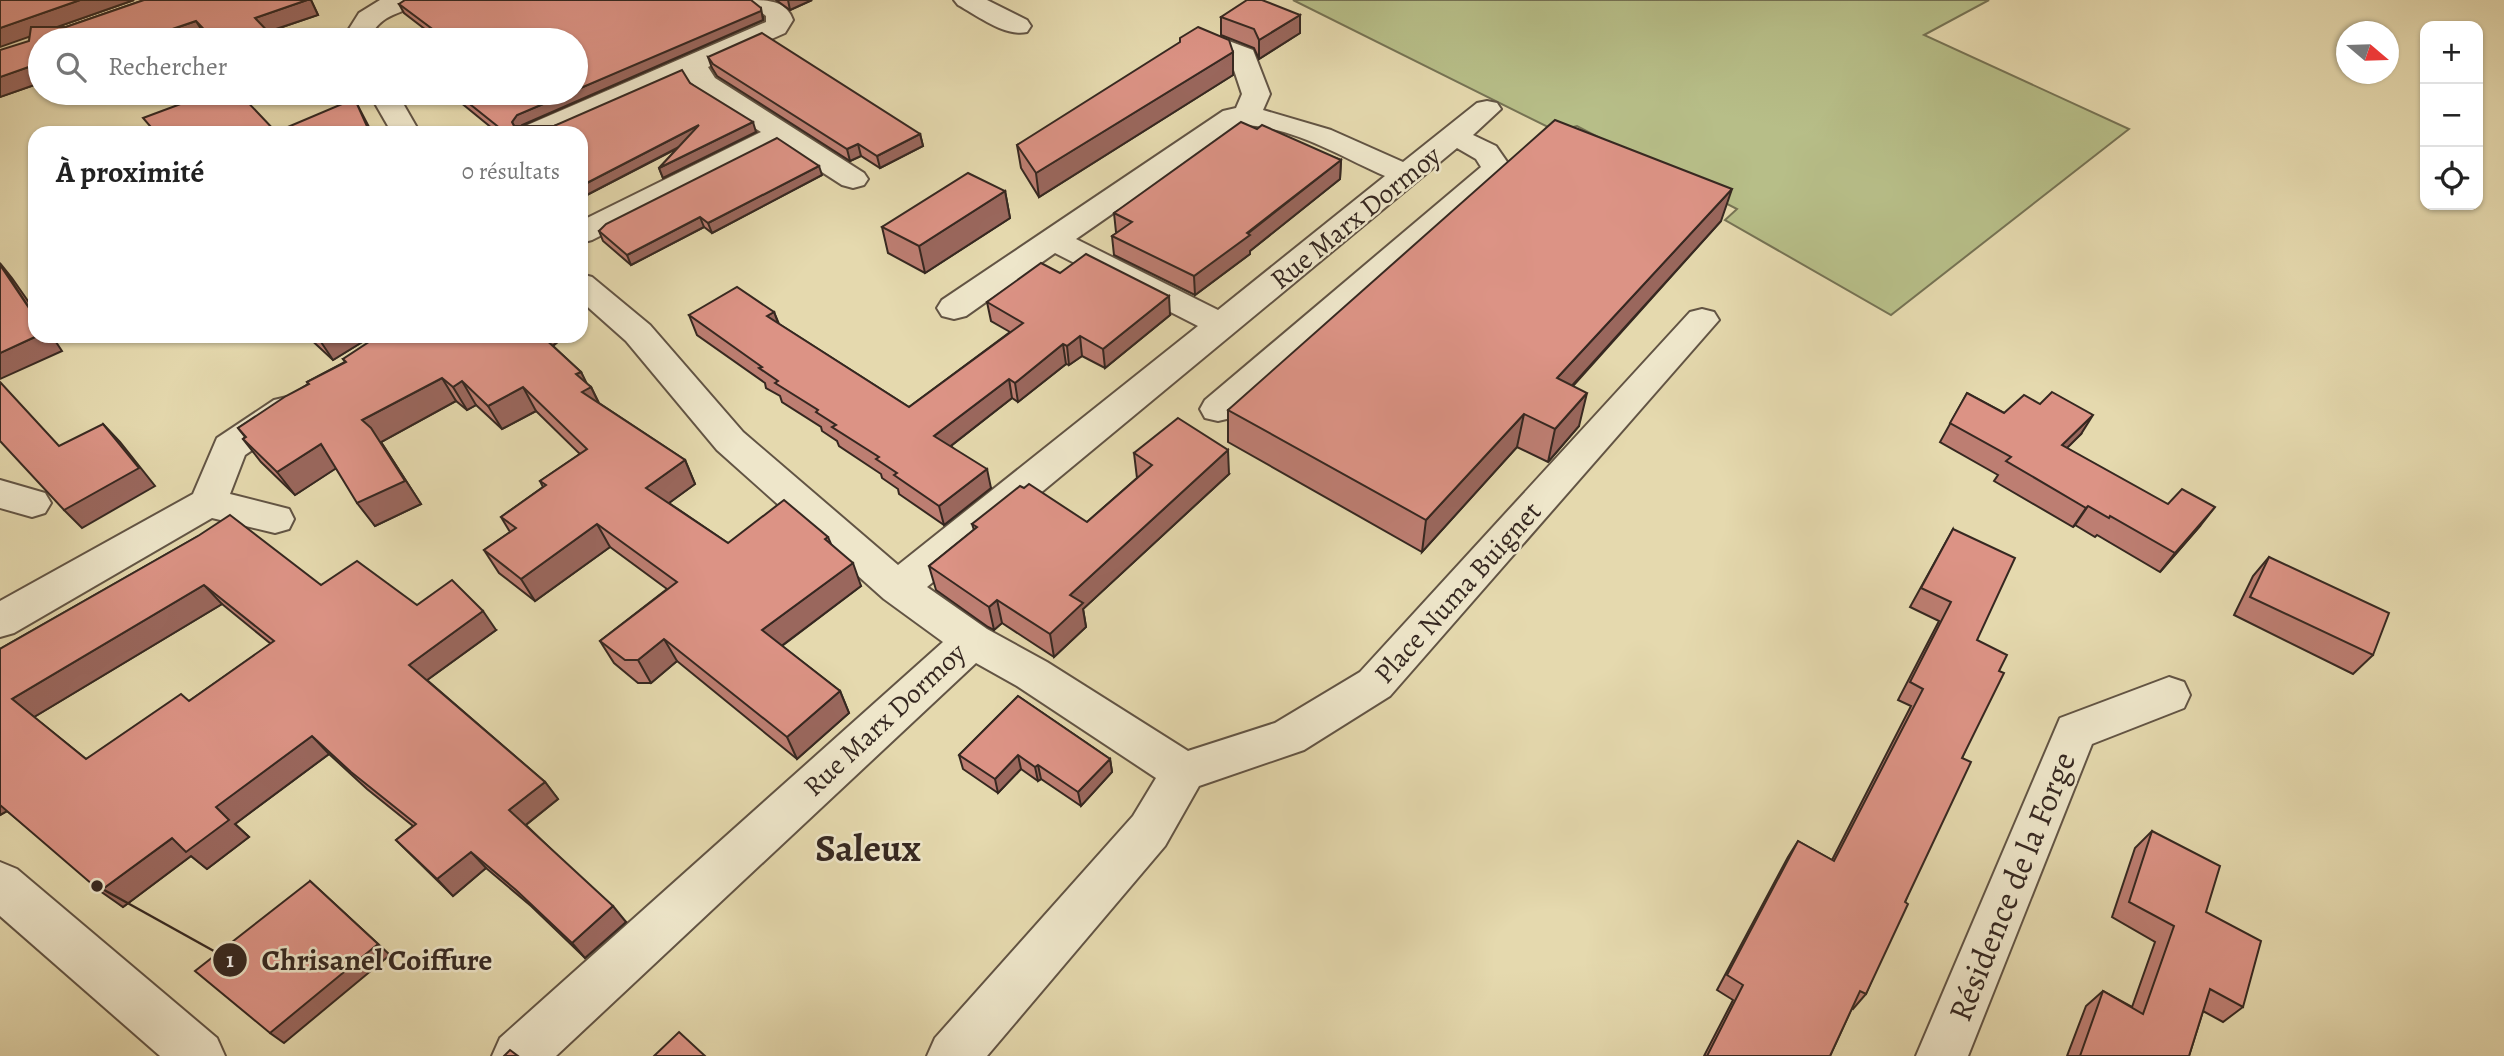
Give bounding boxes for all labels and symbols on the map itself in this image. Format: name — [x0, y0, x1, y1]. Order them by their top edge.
north arrow — [2336, 21, 2399, 84]
street label: Rue Marx Dormoy — [1262, 137, 1449, 298]
street label: Place Numa Buignet — [1366, 493, 1550, 692]
street label: Rue Marx Dormoy — [795, 634, 975, 805]
street label: Résidence de la Forge — [1937, 745, 2086, 1028]
district label: Saleux — [815, 822, 921, 874]
callout: Chrisanel Coiffure — [213, 934, 507, 985]
text: Chrisanel Coiffure — [262, 940, 492, 980]
text: 1 — [226, 946, 234, 974]

